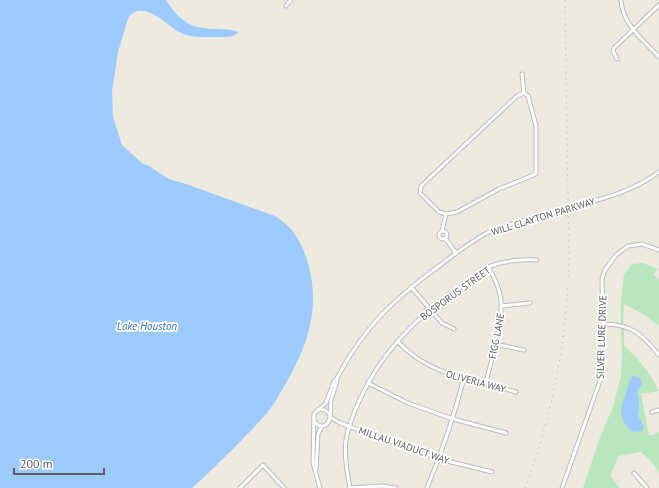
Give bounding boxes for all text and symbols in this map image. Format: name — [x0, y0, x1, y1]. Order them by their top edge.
street label: WILL CLAYTON PARKWAY — [489, 194, 597, 239]
street label: BOSPORUS STREET — [418, 263, 493, 323]
street label: SILVER LURE DRIVE — [594, 295, 609, 379]
street label: FIGG LANE — [486, 312, 507, 360]
water label: Lake Houston — [117, 319, 177, 333]
street label: OLIVERIA WAY — [444, 367, 508, 396]
street label: MILLAU VIADUCT WAY — [357, 424, 451, 467]
scale bar — [14, 450, 104, 476]
text: 200 m — [20, 456, 53, 471]

